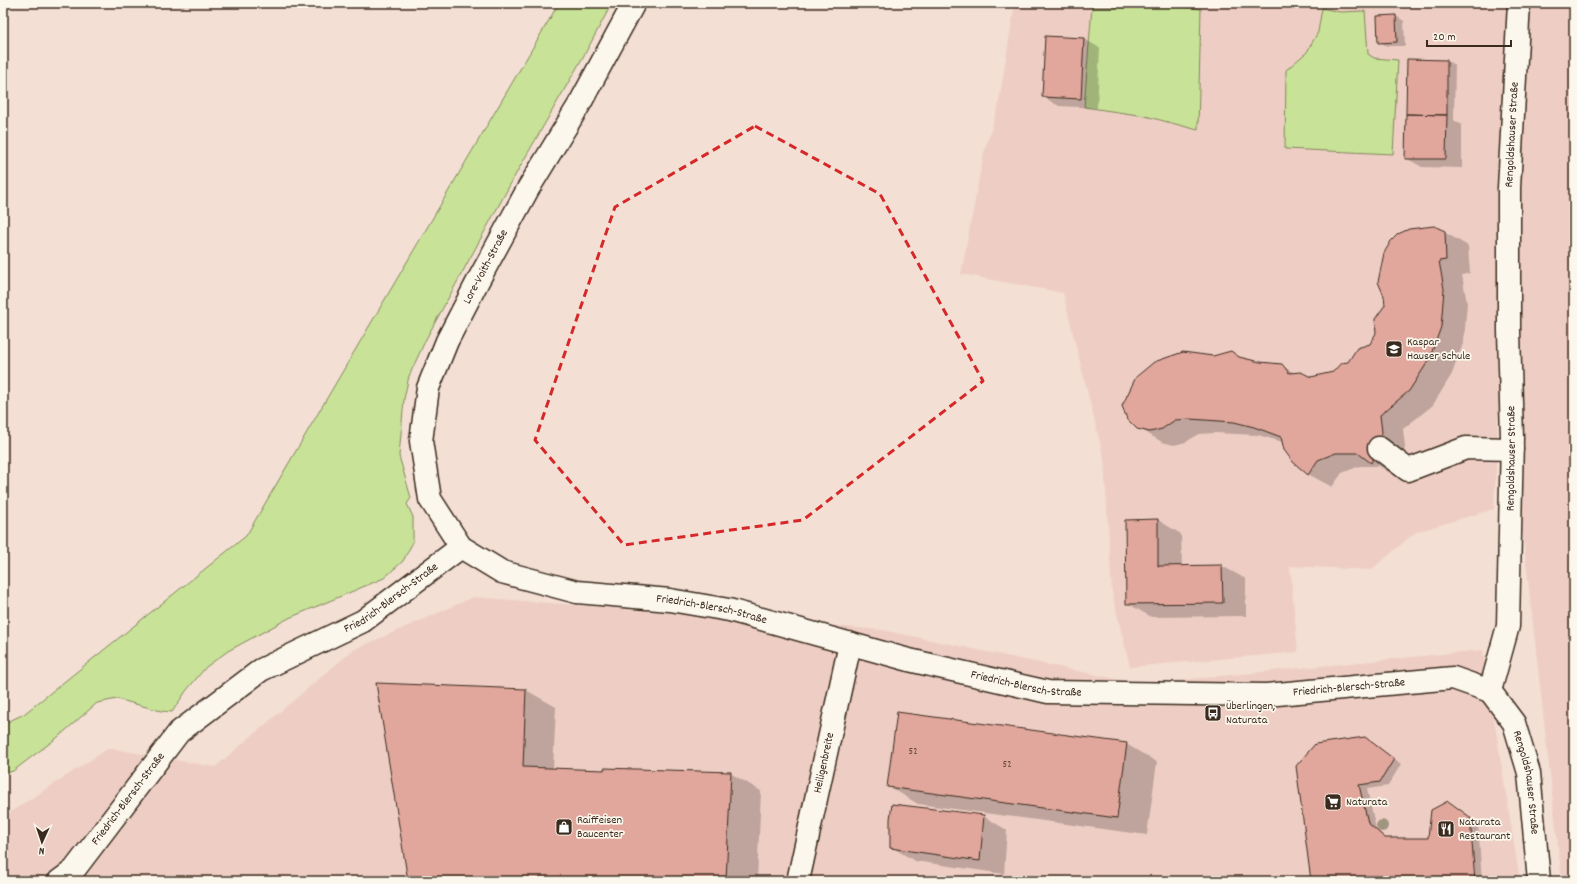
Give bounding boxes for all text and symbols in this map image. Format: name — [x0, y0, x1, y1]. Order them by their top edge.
scale bar — [1427, 22, 1511, 48]
text: 20 m — [1433, 29, 1456, 46]
street label: Rengoldshauser Straße — [1501, 81, 1523, 188]
street label: Lore-Voith-Straße — [459, 227, 513, 307]
place label: Kaspar Hauser Schule — [1407, 334, 1470, 365]
school or university icon: Kaspar Hauser Schule — [1384, 339, 1404, 359]
street label: Rengoldshauser Straße — [1502, 405, 1521, 511]
street label: Friedrich-Blersch-Straße — [341, 559, 442, 637]
street label: Friedrich-Blersch-Straße — [656, 590, 769, 629]
street label: Friedrich-Blersch-Straße — [969, 666, 1082, 701]
street label: Friedrich-Blersch-Straße — [1292, 674, 1406, 701]
place label: Überlingen, Naturata — [1226, 698, 1275, 729]
bus stop icon: Überlingen, Naturata — [1203, 703, 1223, 723]
street label: Rengoldshauser Straße — [1508, 728, 1543, 835]
street label: Heiligenbreite — [809, 731, 839, 795]
house number: 52 — [909, 745, 918, 759]
street label: Friedrich-Blersch-Straße — [87, 749, 169, 849]
house number: 52 — [1003, 758, 1012, 772]
supermarket icon: Naturata — [1323, 792, 1343, 812]
place label: Naturata — [1346, 794, 1388, 811]
place label: Raiffeisen Baucenter — [577, 812, 624, 843]
place label: Naturata Restaurant — [1459, 814, 1511, 845]
shop icon: Raiffeisen Baucenter — [554, 817, 574, 837]
restaurant icon: Naturata Restaurant — [1436, 819, 1456, 839]
north arrow — [22, 822, 62, 862]
text: N — [38, 842, 45, 858]

